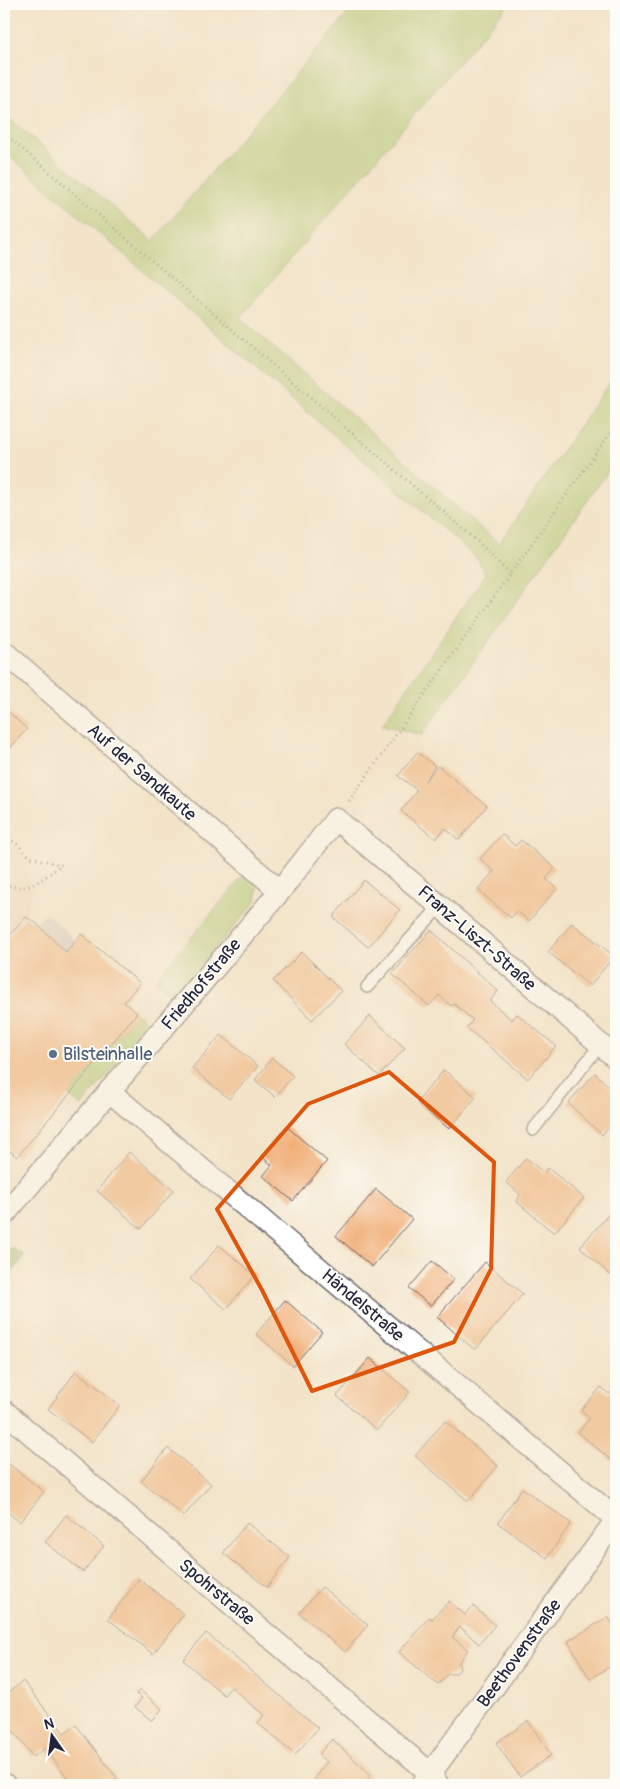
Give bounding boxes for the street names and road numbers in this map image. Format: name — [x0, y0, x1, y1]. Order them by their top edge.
street label: Auf der Sandkaute — [82, 719, 201, 826]
street label: Franz-Liszt-Straße — [413, 881, 541, 996]
street label: Friedhofstraße — [156, 934, 246, 1035]
street label: Händelstraße — [317, 1264, 409, 1347]
street label: Spohrstraße — [174, 1554, 260, 1631]
street label: Beethovenstraße — [472, 1594, 567, 1712]

